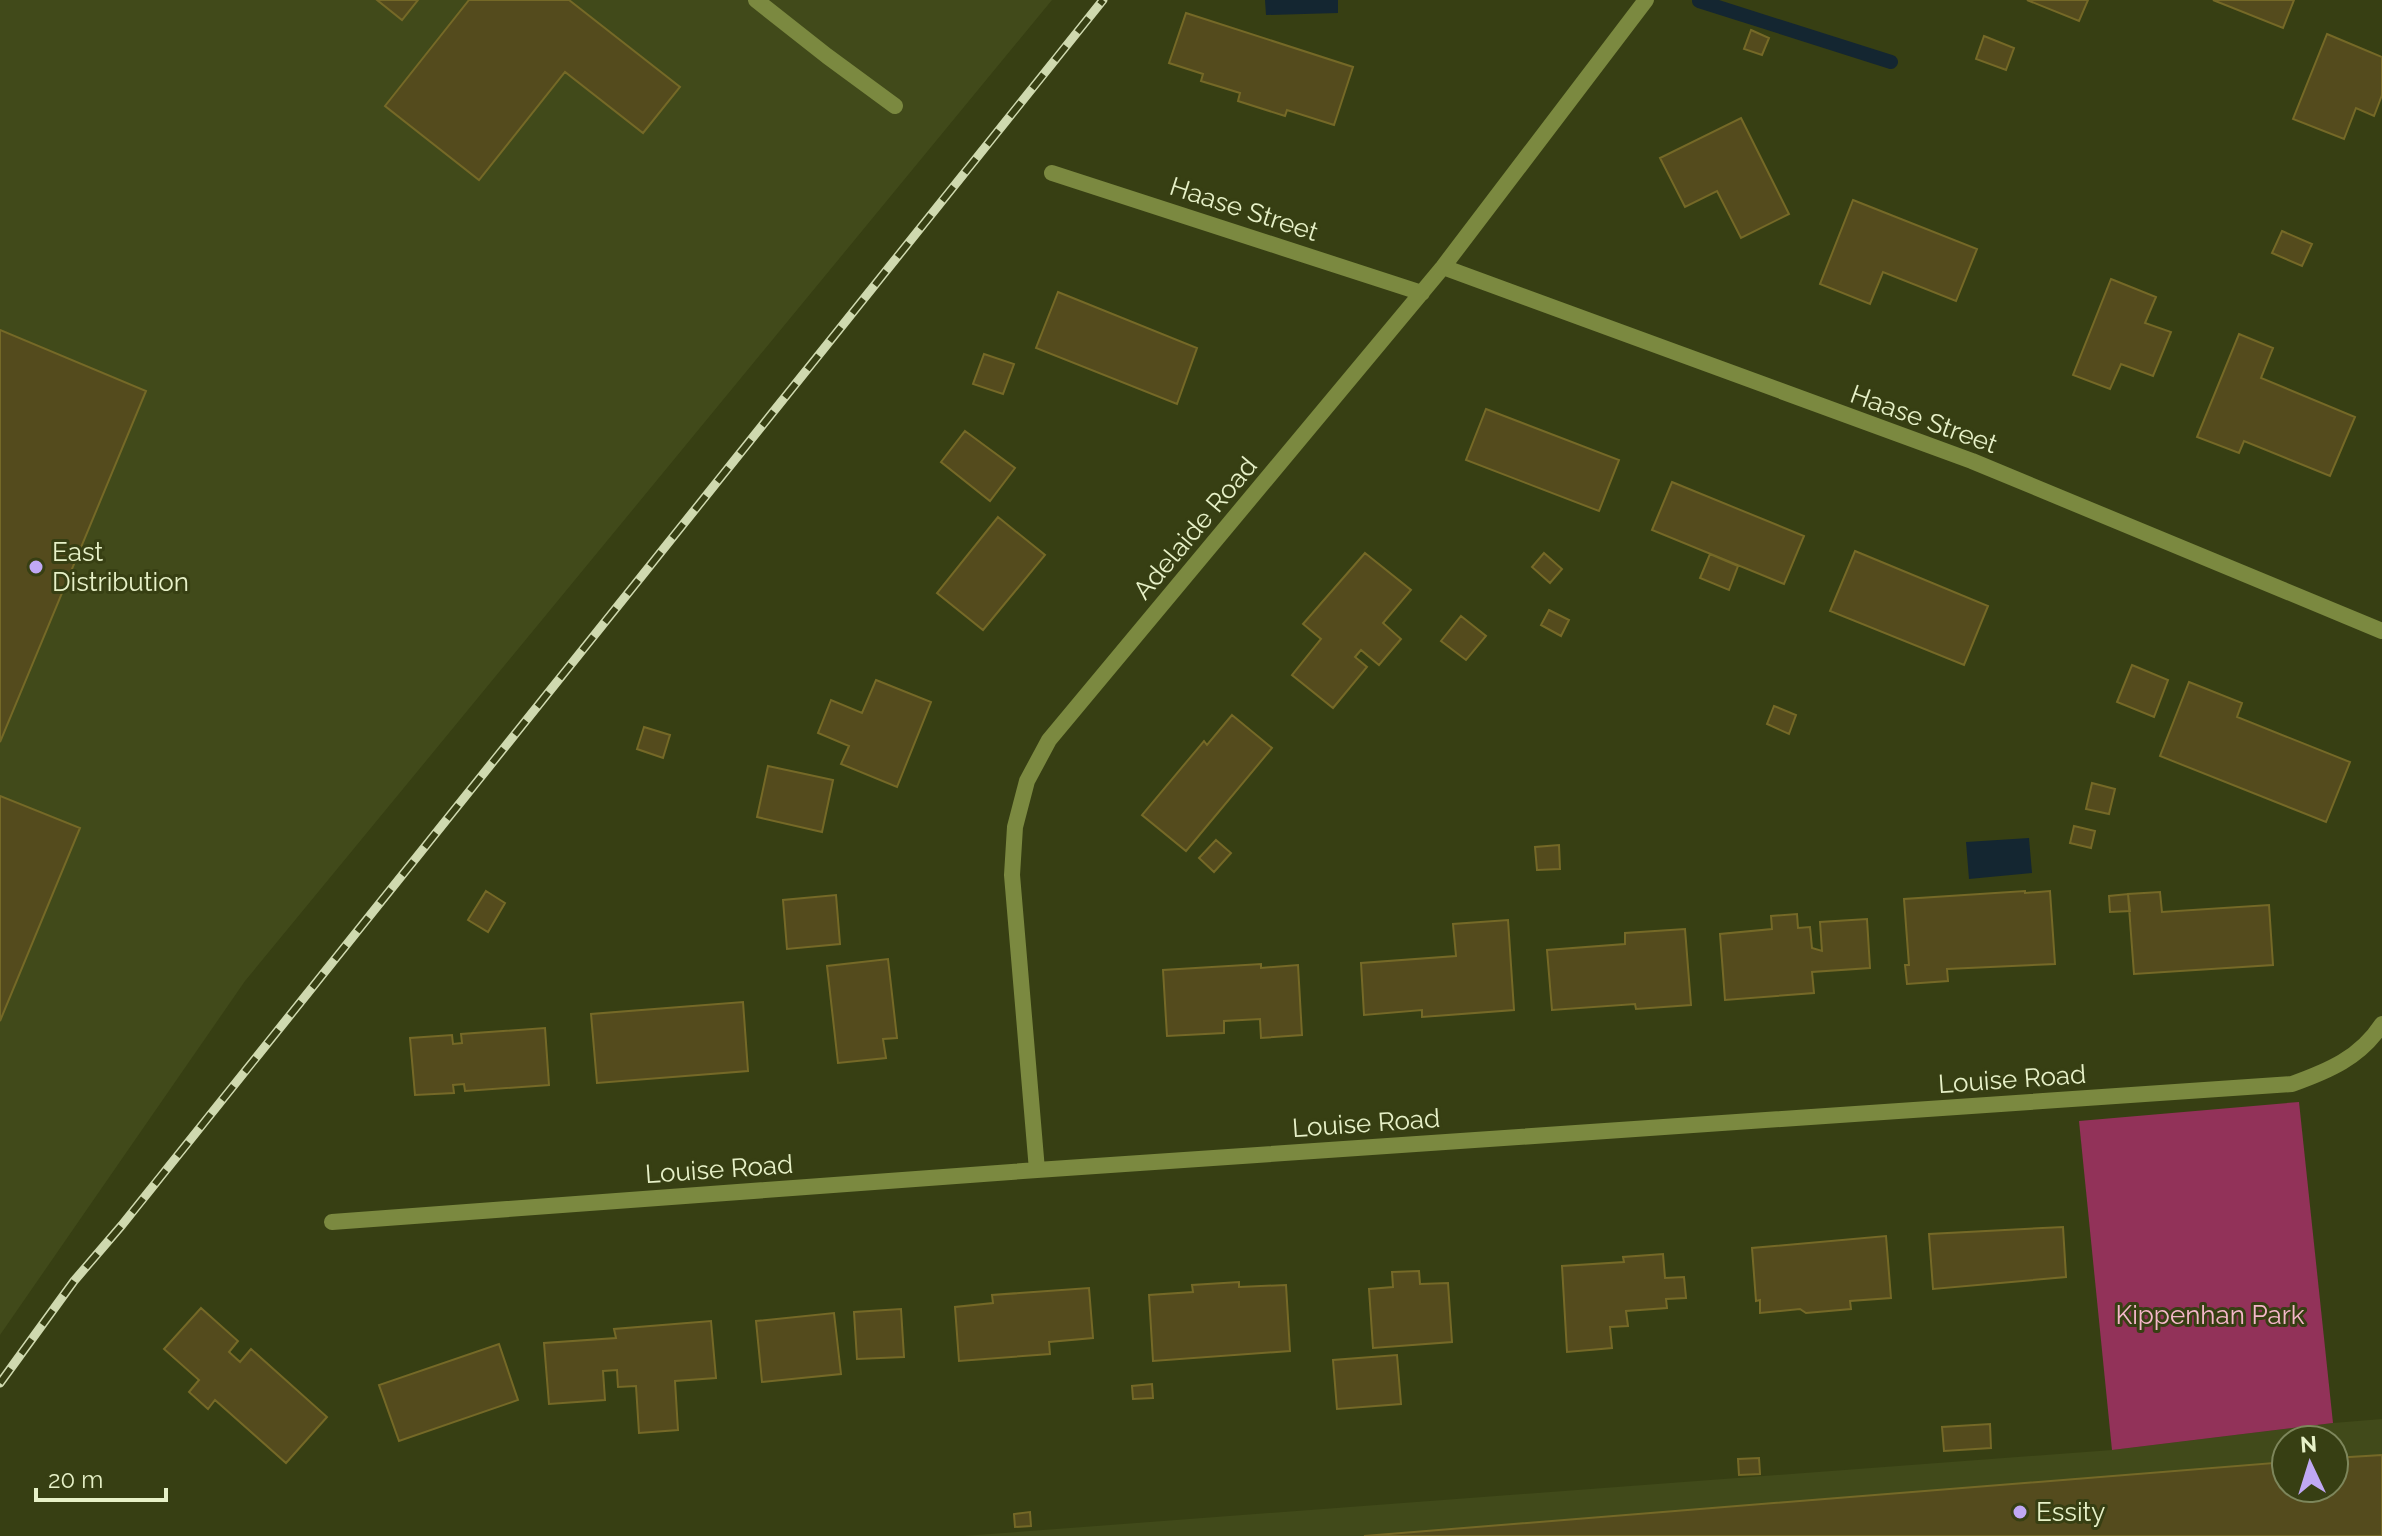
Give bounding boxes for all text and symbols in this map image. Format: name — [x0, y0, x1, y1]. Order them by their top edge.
street label: Haase Street — [1166, 171, 1322, 247]
street label: Haase Street — [1847, 379, 2002, 460]
street label: Adelaide Road — [1127, 451, 1263, 605]
place label: East Distribution — [52, 537, 189, 597]
marker: East Distribution — [27, 558, 45, 576]
street label: Louise Road — [1937, 1059, 2087, 1099]
street label: Louise Road — [1291, 1103, 1441, 1143]
street label: Louise Road — [644, 1149, 794, 1189]
park label: Kippenhan Park — [2115, 1300, 2305, 1330]
north arrow — [2270, 1424, 2350, 1504]
text: N — [2299, 1430, 2318, 1458]
scale bar — [36, 1452, 166, 1502]
text: 20 m — [48, 1465, 103, 1494]
place label: Essity — [2036, 1497, 2105, 1527]
marker: Essity — [2011, 1503, 2029, 1521]

